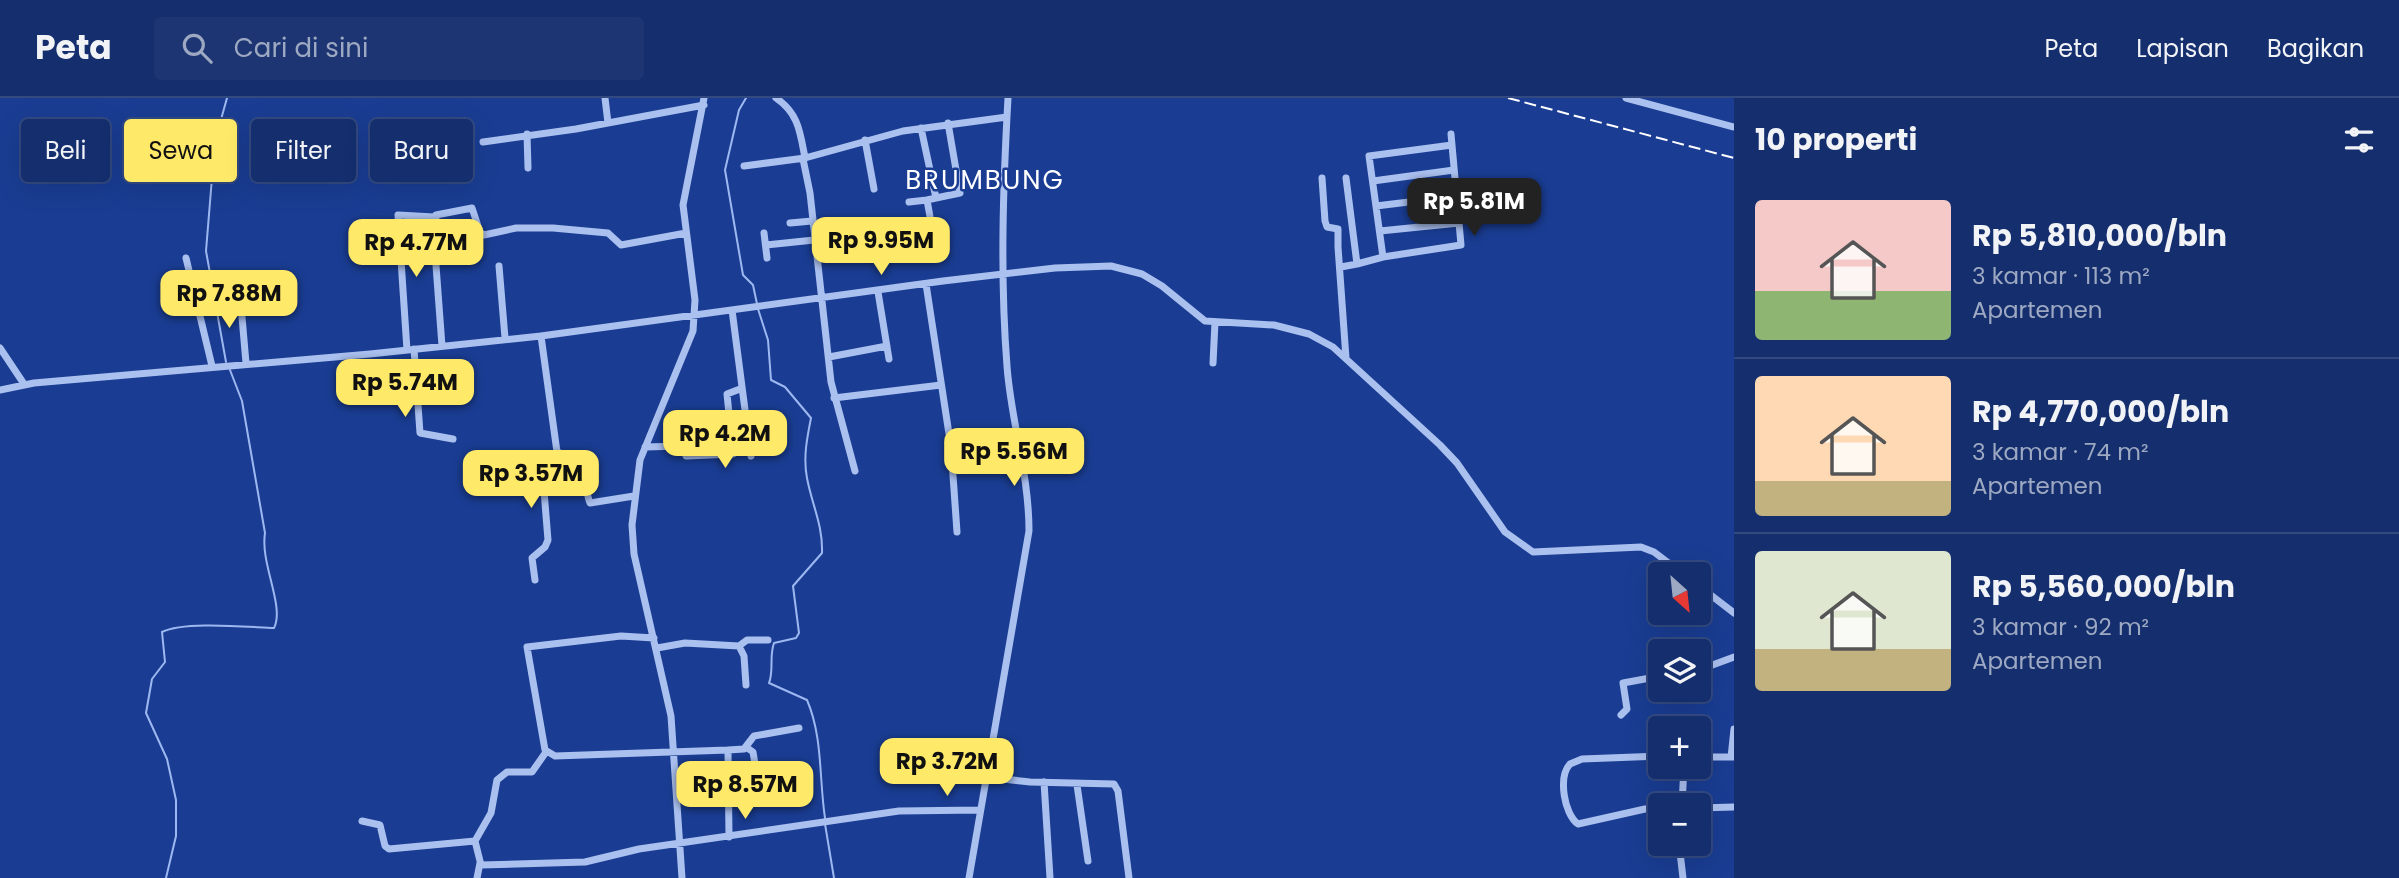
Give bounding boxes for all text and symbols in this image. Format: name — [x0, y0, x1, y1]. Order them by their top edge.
search box — [154, 17, 644, 80]
text: Peta — [35, 24, 112, 71]
icon: search — [178, 29, 216, 67]
text: Cari di sini — [234, 30, 368, 66]
text: Peta — [2044, 32, 2098, 65]
text: Lapisan — [2136, 32, 2229, 65]
text: Bagikan — [2267, 32, 2364, 65]
text: 10 properti — [1755, 118, 1917, 161]
chip: Beli — [21, 119, 110, 182]
chip: Sewa — [124, 119, 237, 182]
chip: Filter — [251, 119, 356, 182]
chip: Baru — [370, 119, 473, 182]
icon: filters — [2340, 121, 2378, 159]
district label: BRUMBUNG — [905, 162, 1065, 198]
pin: Rp 5.81M — [1402, 178, 1546, 238]
text: Rp 5.81M — [1423, 185, 1525, 217]
text: Rp 5,810,000/bln — [1972, 214, 2227, 257]
pin: Rp 9.95M — [809, 218, 953, 277]
pin: Rp 4.77M — [344, 220, 488, 279]
text: Rp 9.95M — [828, 224, 934, 256]
text: Rp 4.77M — [364, 226, 468, 258]
icon: home — [1811, 228, 1895, 312]
text: 3 kamar · 113 m² — [1972, 260, 2150, 292]
pin: Rp 7.88M — [157, 271, 301, 330]
text: Rp 7.88M — [176, 277, 282, 309]
text: Apartemen — [1972, 294, 2102, 326]
pin: Rp 5.74M — [333, 360, 477, 419]
text: Rp 5.74M — [352, 366, 458, 398]
text: Rp 4,770,000/bln — [1972, 390, 2229, 433]
icon: home — [1811, 404, 1895, 488]
pin: Rp 4.2M — [660, 410, 790, 470]
text: Rp 4.2M — [679, 417, 771, 449]
pin: Rp 5.56M — [942, 428, 1086, 488]
text: Rp 5.56M — [960, 435, 1068, 467]
text: 3 kamar · 74 m² — [1972, 436, 2149, 468]
pin: Rp 3.57M — [459, 450, 603, 510]
text: Rp 3.57M — [479, 457, 583, 489]
text: Apartemen — [1972, 470, 2102, 502]
north arrow — [1648, 562, 1712, 625]
map controls — [1648, 562, 1711, 856]
text: Rp 5,560,000/bln — [1972, 565, 2235, 608]
icon: home — [1811, 579, 1895, 663]
text: 3 kamar · 92 m² — [1972, 611, 2149, 643]
button: layers — [1648, 639, 1711, 702]
text: Apartemen — [1972, 645, 2102, 677]
button: + — [1648, 716, 1711, 779]
pin: Rp 3.72M — [875, 738, 1019, 798]
text: Rp 3.72M — [896, 745, 998, 777]
pin: Rp 8.57M — [673, 762, 817, 821]
text: Rp 8.57M — [692, 768, 798, 800]
button: − — [1648, 793, 1711, 856]

